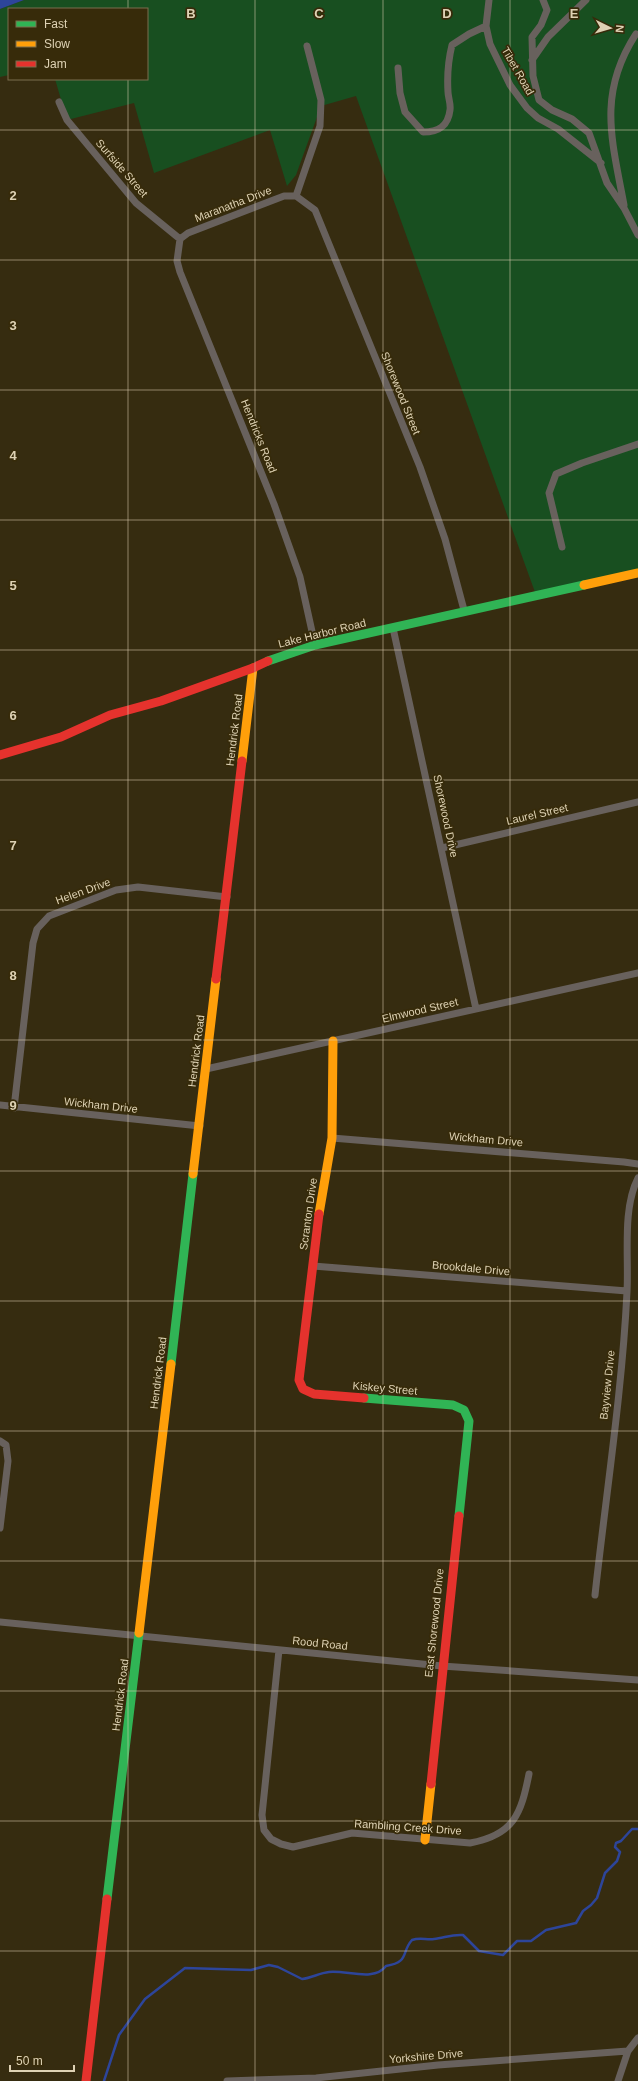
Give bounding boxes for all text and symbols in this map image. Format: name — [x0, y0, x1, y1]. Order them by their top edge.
text: B — [186, 6, 196, 21]
text: C — [314, 6, 324, 21]
text: D — [442, 6, 452, 21]
text: E — [570, 6, 579, 21]
legend — [8, 8, 148, 80]
north arrow — [590, 8, 630, 48]
text: Fast — [44, 17, 68, 31]
text: N — [614, 24, 626, 33]
text: Slow — [44, 37, 70, 51]
street label: Tibet Road — [499, 45, 537, 97]
text: Jam — [44, 57, 67, 71]
street label: Surfside Street — [94, 137, 150, 199]
street label: Maranatha Drive — [193, 184, 273, 224]
text: 2 — [9, 188, 17, 203]
text: 3 — [9, 318, 17, 333]
street label: Shorewood Street — [379, 350, 423, 436]
street label: Hendricks Road — [239, 397, 279, 475]
text: 4 — [9, 448, 17, 463]
text: 5 — [9, 578, 17, 593]
street label: Lake Harbor Road — [277, 616, 367, 650]
street label: Hendrick Road — [224, 693, 244, 767]
text: 6 — [9, 708, 17, 723]
street label: Shorewood Drive — [431, 773, 461, 859]
street label: Laurel Street — [505, 801, 569, 827]
text: 7 — [9, 838, 17, 853]
street label: Helen Drive — [54, 876, 112, 906]
text: 8 — [9, 968, 17, 983]
street label: Elmwood Street — [381, 995, 459, 1025]
street label: Hendrick Road — [186, 1014, 206, 1088]
street label: Wickham Drive — [64, 1095, 138, 1115]
text: 9 — [9, 1098, 17, 1113]
street label: Wickham Drive — [449, 1130, 523, 1148]
street label: Scranton Drive — [297, 1177, 319, 1251]
street label: Brookdale Drive — [431, 1259, 511, 1277]
street label: Hendrick Road — [148, 1336, 168, 1410]
street label: Bayview Drive — [597, 1350, 617, 1420]
street label: Kiskey Street — [352, 1379, 418, 1397]
street label: East Shorewood Drive — [422, 1568, 446, 1678]
street label: Rood Road — [292, 1634, 348, 1652]
street label: Hendrick Road — [110, 1658, 130, 1732]
street label: Rambling Creek Drive — [354, 1817, 462, 1837]
scale bar — [10, 2047, 74, 2073]
street label: Yorkshire Drive — [389, 2047, 463, 2065]
text: 50 m — [16, 2054, 43, 2068]

